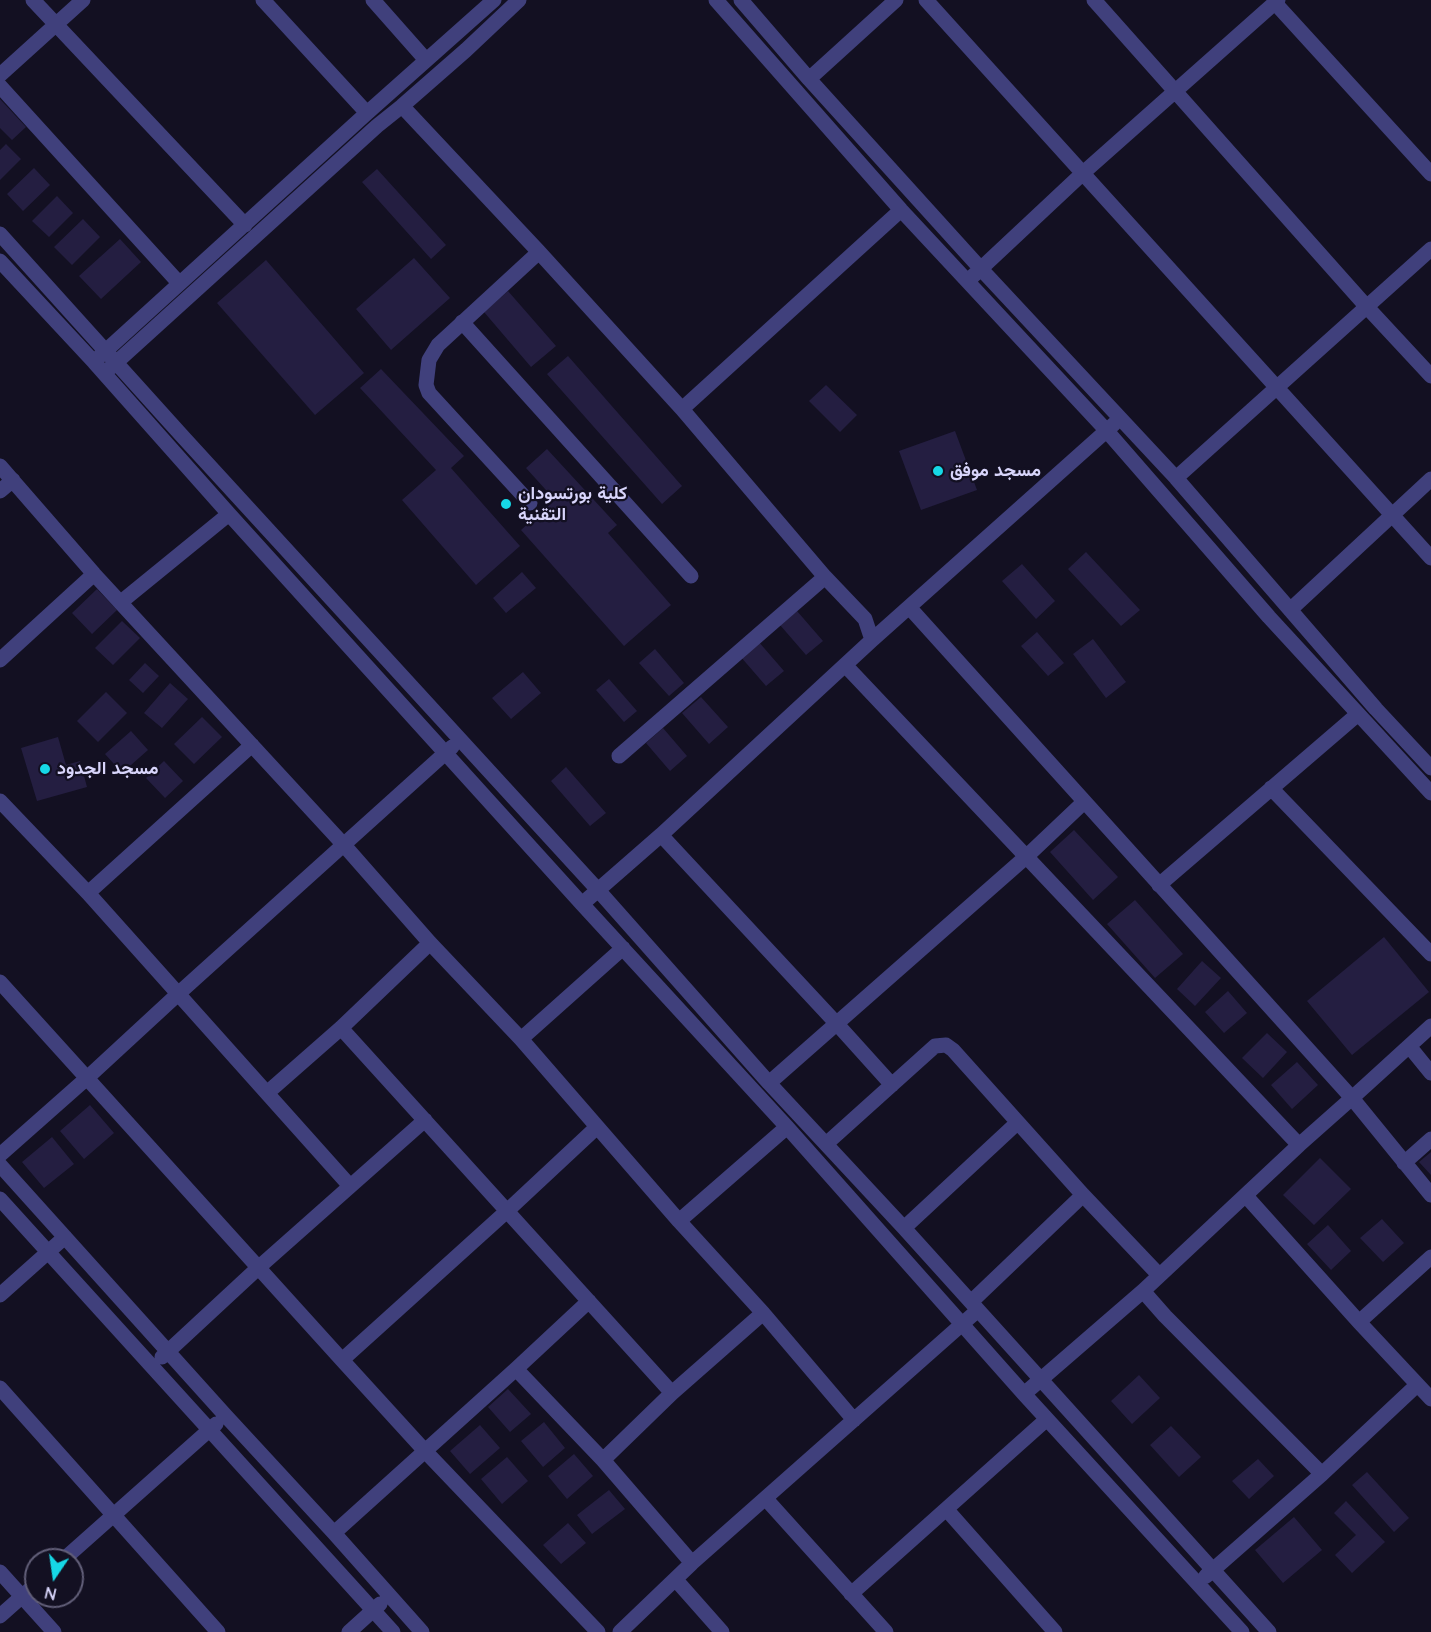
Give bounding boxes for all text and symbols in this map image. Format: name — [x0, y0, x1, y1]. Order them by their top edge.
place label: مسجد موفق — [950, 460, 1041, 482]
marker: مسجد موفق — [931, 464, 945, 478]
place label: كلية بورتسودان التقنية — [518, 483, 627, 526]
marker: كلية بورتسودان التقنية — [499, 497, 513, 511]
place label: مسجد الجدود — [57, 758, 158, 780]
marker: مسجد الجدود — [38, 762, 52, 776]
north arrow — [24, 1548, 84, 1608]
text: N — [42, 1583, 58, 1605]

